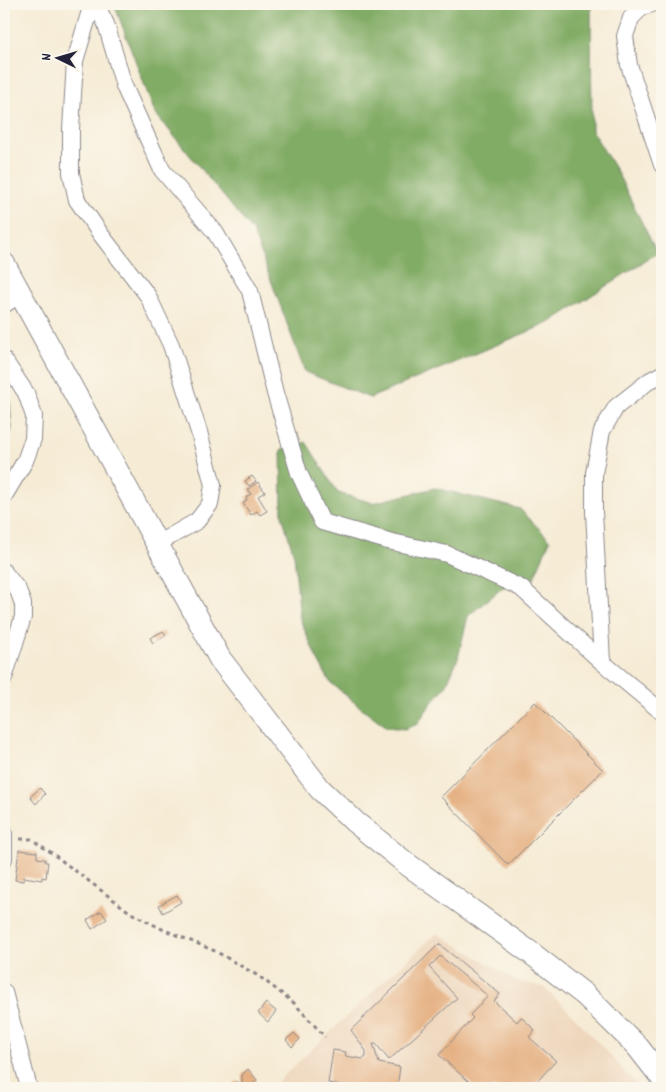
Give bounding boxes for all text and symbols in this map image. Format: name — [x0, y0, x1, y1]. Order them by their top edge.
north arrow — [32, 32, 82, 82]
text: N — [37, 53, 57, 61]

